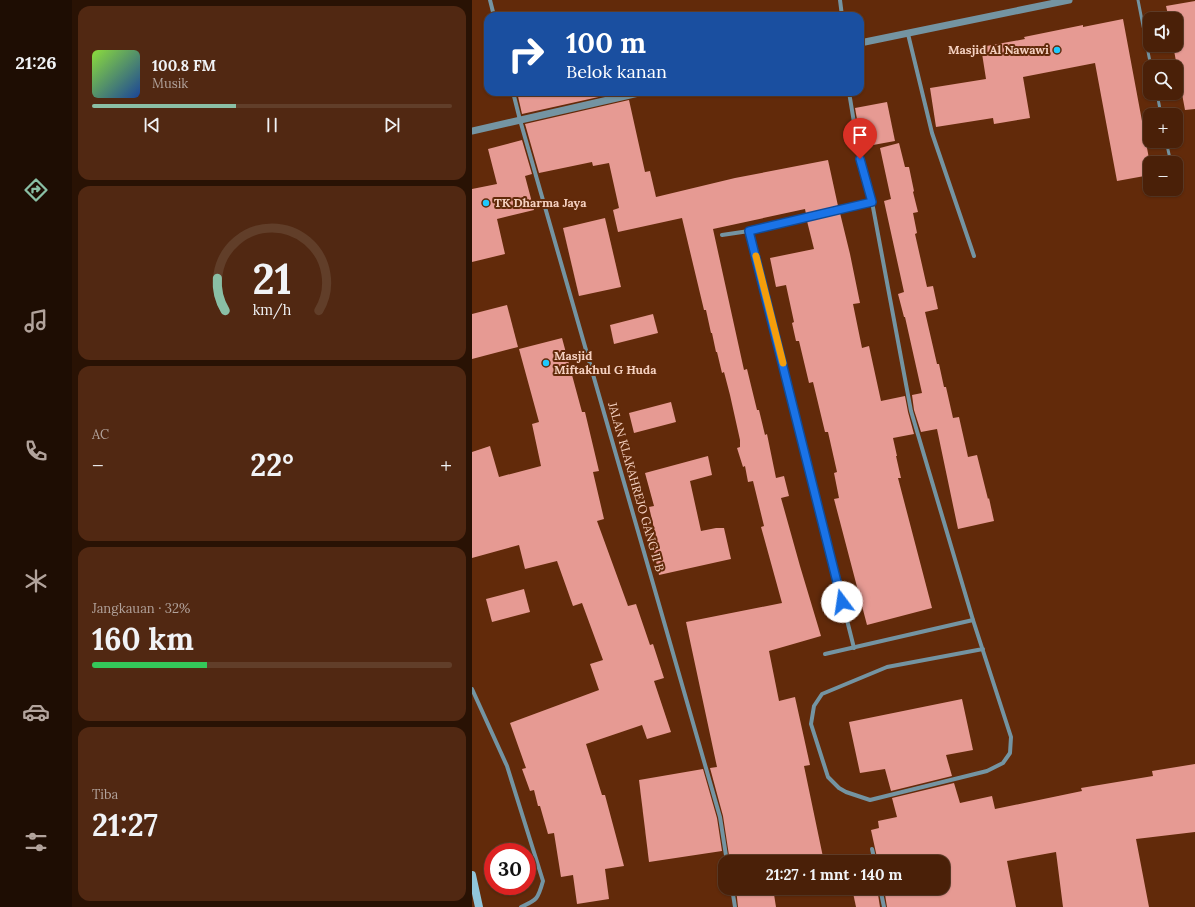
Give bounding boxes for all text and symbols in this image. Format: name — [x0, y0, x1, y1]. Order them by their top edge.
map controls — [1143, 12, 1183, 196]
button: sound — [1143, 12, 1183, 52]
text: 100 m — [566, 25, 646, 61]
icon: right — [500, 28, 552, 80]
place label: Masjid Al Nawawi — [948, 42, 1049, 57]
marker: Masjid Al Nawawi — [1052, 45, 1062, 55]
text: 21:26 — [15, 51, 57, 74]
text: 100.8 FM — [152, 56, 216, 75]
text: Belok kanan — [566, 60, 667, 83]
button: search — [1143, 60, 1183, 100]
text: Musik — [152, 75, 188, 92]
button: + — [1143, 108, 1183, 148]
icon: previous — [141, 114, 163, 136]
icon: pause — [261, 114, 283, 136]
icon: next — [381, 114, 403, 136]
pin — [843, 118, 877, 159]
icon: arrive — [849, 124, 871, 146]
button: − — [1143, 156, 1183, 196]
icon: directions — [22, 176, 50, 204]
place label: TK Dharma Jaya — [494, 195, 587, 210]
marker: TK Dharma Jaya — [481, 198, 491, 208]
text: 21 — [252, 252, 292, 305]
text: km/h — [253, 301, 292, 320]
icon: music — [22, 307, 50, 335]
place label: Masjid Miftakhul G Huda — [554, 348, 657, 377]
marker: Masjid Miftakhul G Huda — [541, 358, 551, 368]
street label: JALAN KLAKAHREJO GANG II B — [605, 400, 668, 573]
text: AC — [92, 426, 109, 443]
icon: phone — [22, 437, 50, 465]
text: 22° — [250, 446, 294, 484]
text: − — [92, 451, 104, 479]
text: + — [440, 451, 452, 479]
icon: climate — [22, 567, 50, 595]
position arrow — [821, 581, 863, 623]
text: Jangkauan · 32% — [92, 600, 190, 617]
text: 160 km — [92, 620, 194, 658]
icon: car — [22, 698, 50, 726]
text: Tiba — [92, 786, 118, 803]
text: 21:27 — [92, 806, 158, 844]
icon: filters — [22, 828, 50, 856]
speed limit sign: 30 — [484, 843, 536, 895]
text: 21:27 · 1 mnt · 140 m — [766, 865, 902, 884]

